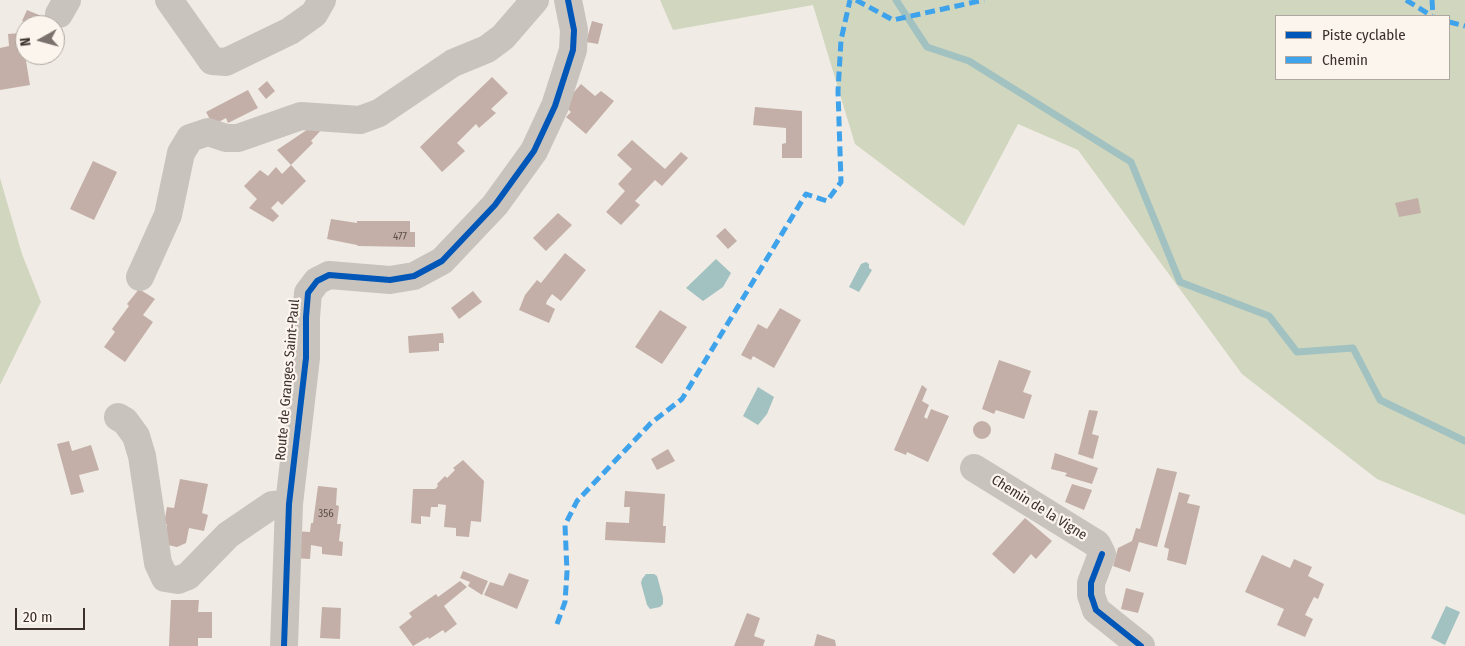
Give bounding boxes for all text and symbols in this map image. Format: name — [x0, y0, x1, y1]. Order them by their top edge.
north arrow — [15, 15, 65, 65]
legend — [1275, 15, 1450, 80]
text: Piste cyclable — [1322, 26, 1406, 44]
text: N — [17, 37, 35, 47]
text: Chemin — [1322, 51, 1368, 69]
house number: 477 — [393, 230, 407, 244]
street label: Route de Granges Saint-Paul — [273, 299, 303, 461]
street label: Chemin de la Vigne — [988, 472, 1090, 544]
house number: 356 — [318, 507, 334, 521]
scale bar — [18, 598, 88, 630]
text: 20 m — [23, 608, 53, 626]

